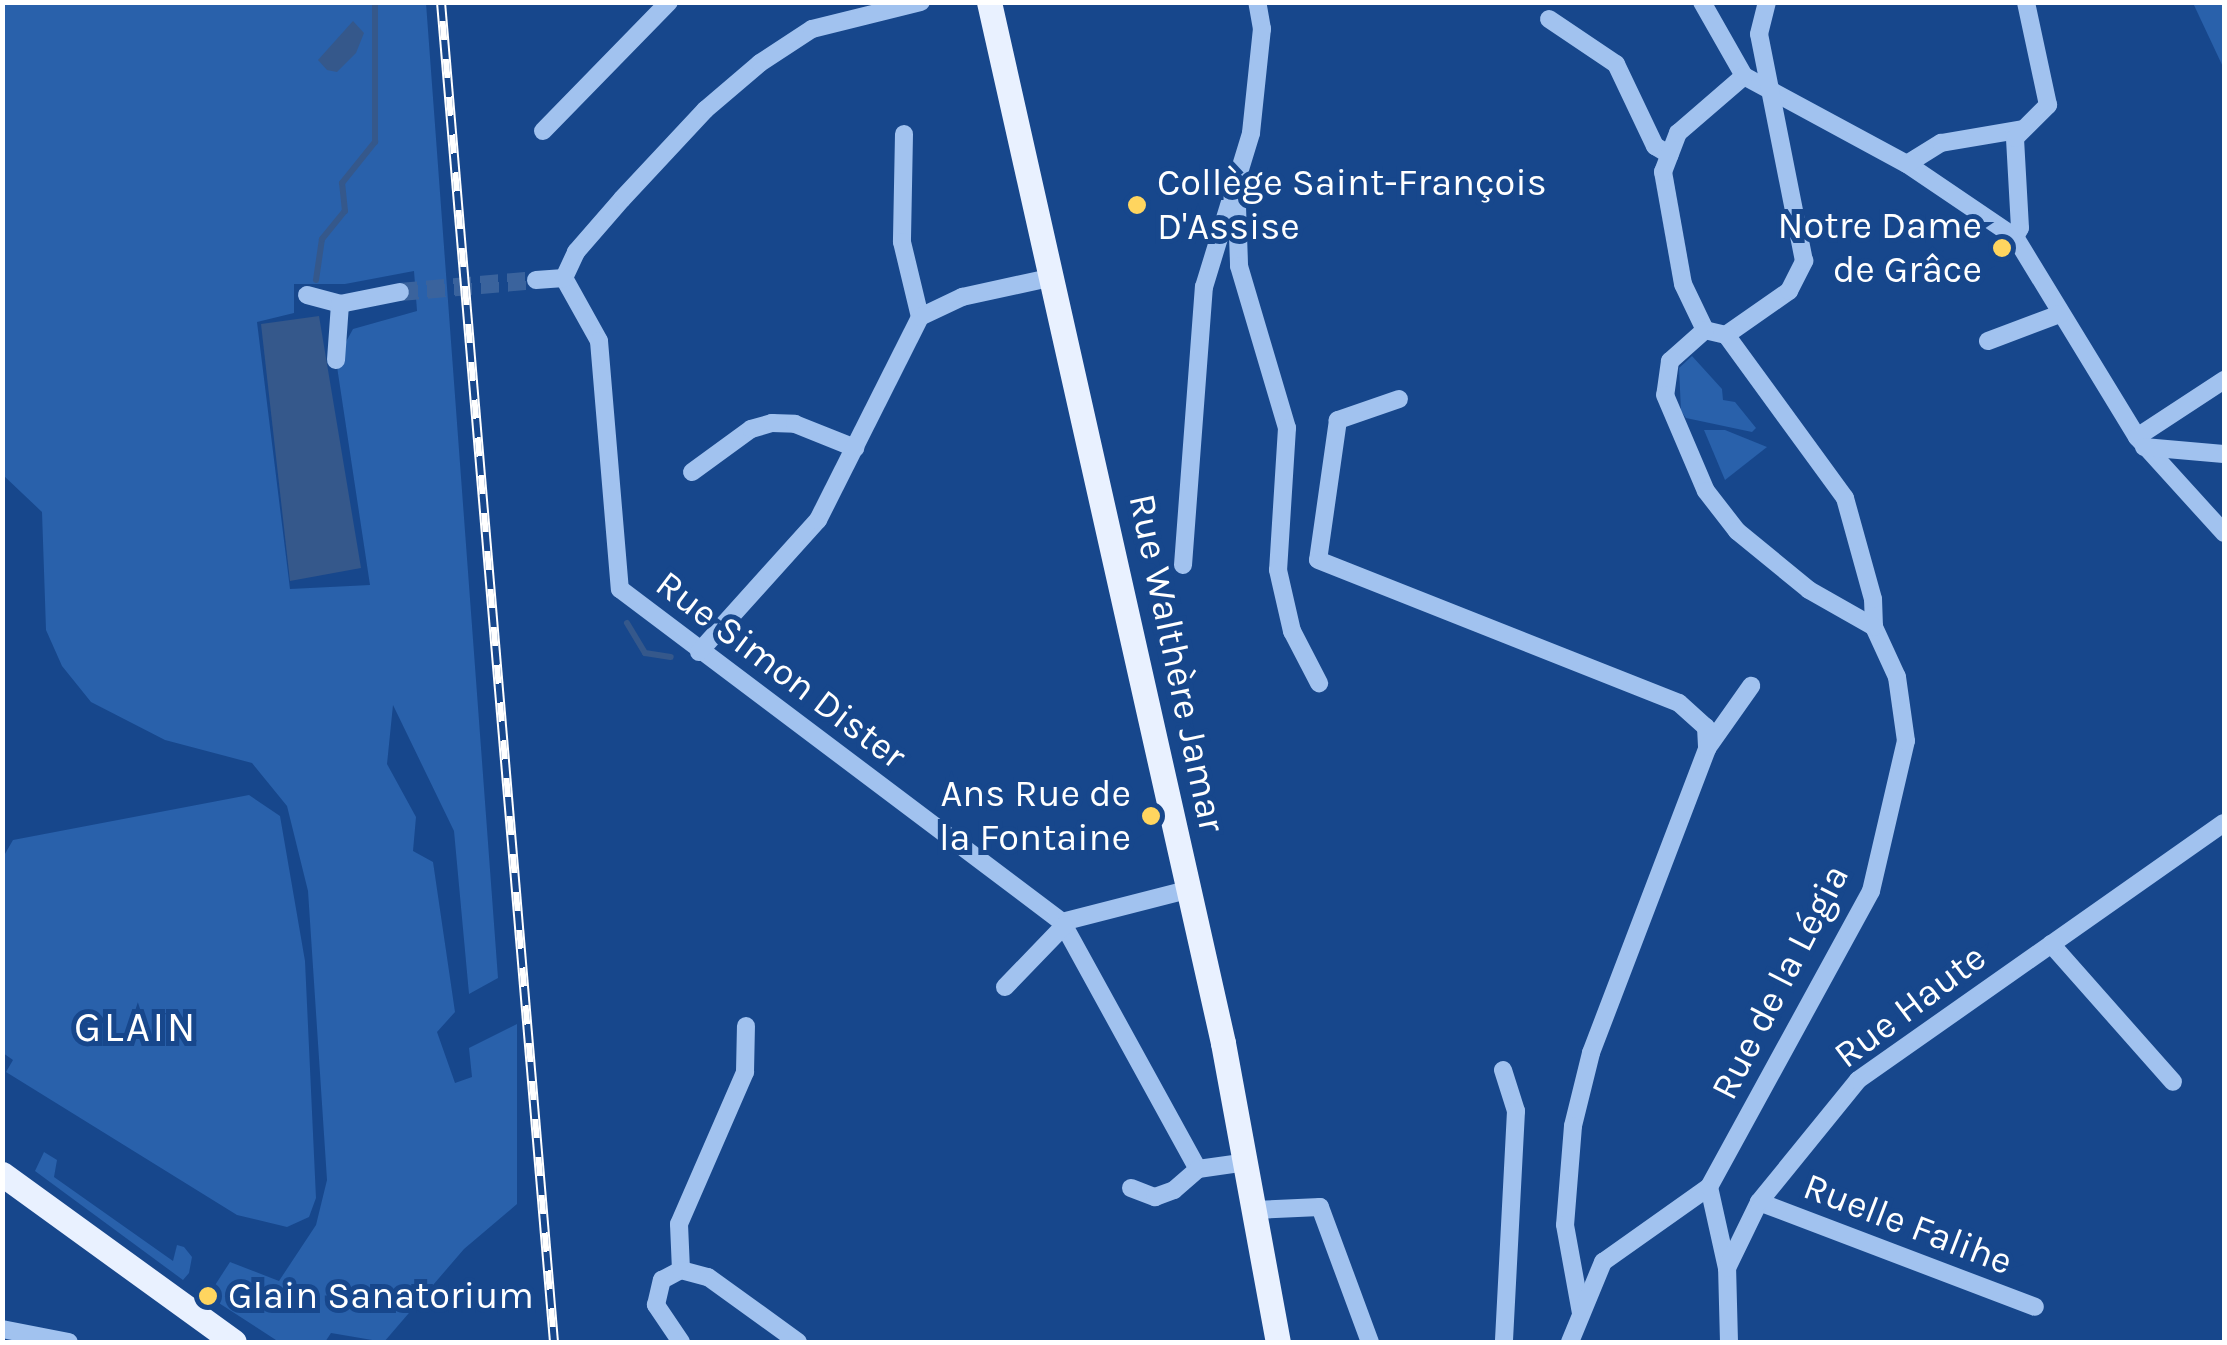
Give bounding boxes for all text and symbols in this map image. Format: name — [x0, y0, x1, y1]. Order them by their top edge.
place label: Collège Saint-François D'Assise — [1157, 160, 1547, 250]
marker: Collège Saint-François D'Assise — [1126, 194, 1148, 216]
place label: Notre Dame de Grâce — [1778, 203, 1982, 292]
marker: Notre Dame de Grâce — [1991, 237, 2013, 259]
street label: Rue Walthère Jamar — [1119, 490, 1235, 836]
street label: Rue Simon Dister — [647, 561, 915, 779]
place label: Ans Rue de la Fontaine — [939, 771, 1131, 861]
marker: Ans Rue de la Fontaine — [1140, 805, 1162, 827]
street label: Rue de la Légia — [1701, 857, 1859, 1107]
street label: Rue Haute — [1825, 934, 1995, 1078]
district label: GLAIN — [74, 1002, 198, 1052]
street label: Ruelle Falihe — [1797, 1163, 2019, 1285]
place label: Glain Sanatorium — [228, 1273, 534, 1319]
marker: Glain Sanatorium — [197, 1285, 219, 1307]

